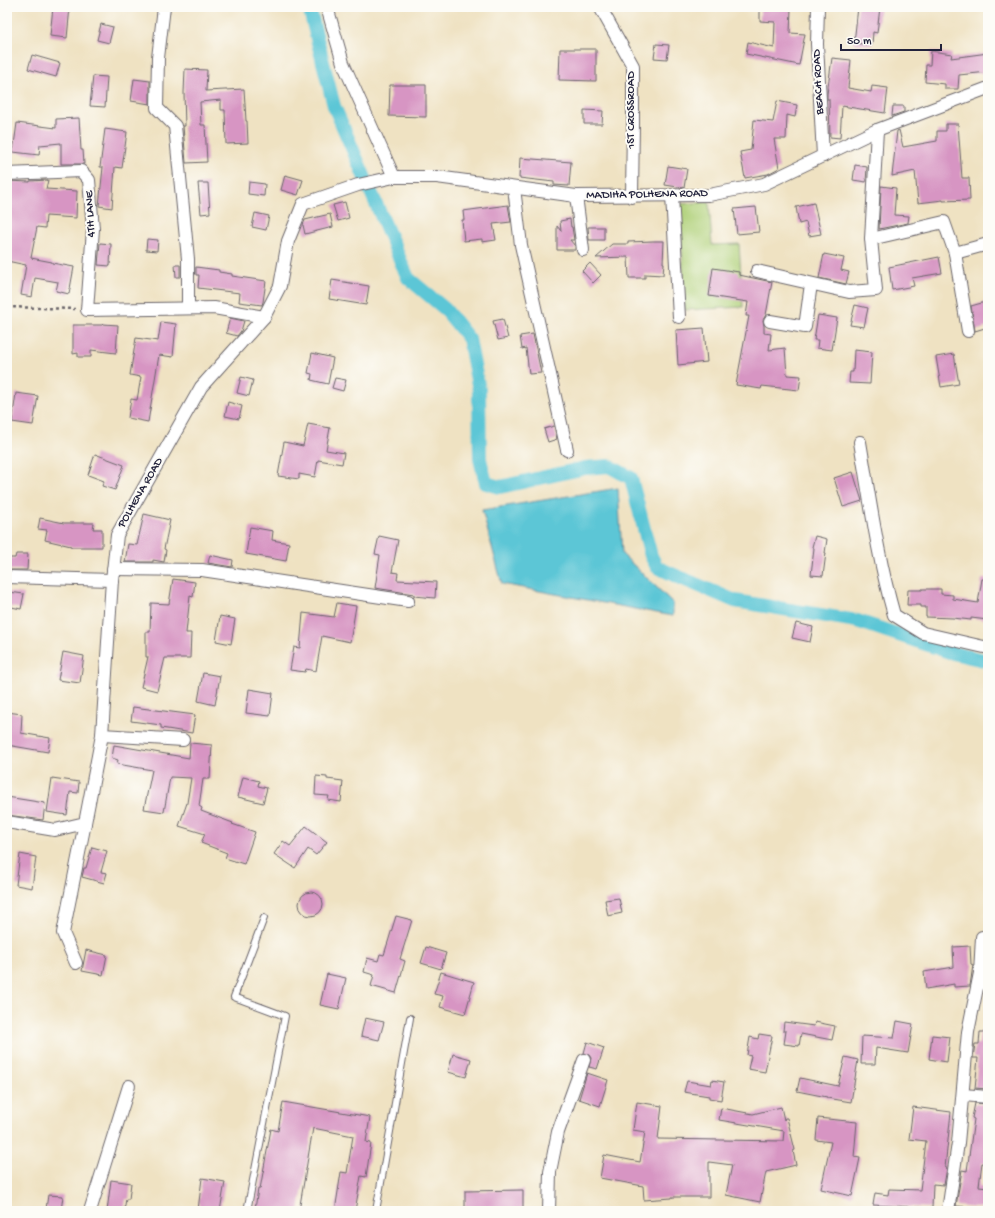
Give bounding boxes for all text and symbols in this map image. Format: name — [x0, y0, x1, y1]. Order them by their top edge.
scale bar — [841, 26, 941, 52]
text: 50 m — [847, 35, 872, 49]
street label: BEACH ROAD — [810, 49, 828, 116]
street label: 1ST CROSSROAD — [625, 71, 639, 150]
street label: MADIHA POLHENA ROAD — [586, 187, 708, 203]
street label: 4TH LANE — [83, 190, 99, 238]
street label: POLHENA ROAD — [115, 455, 167, 531]

